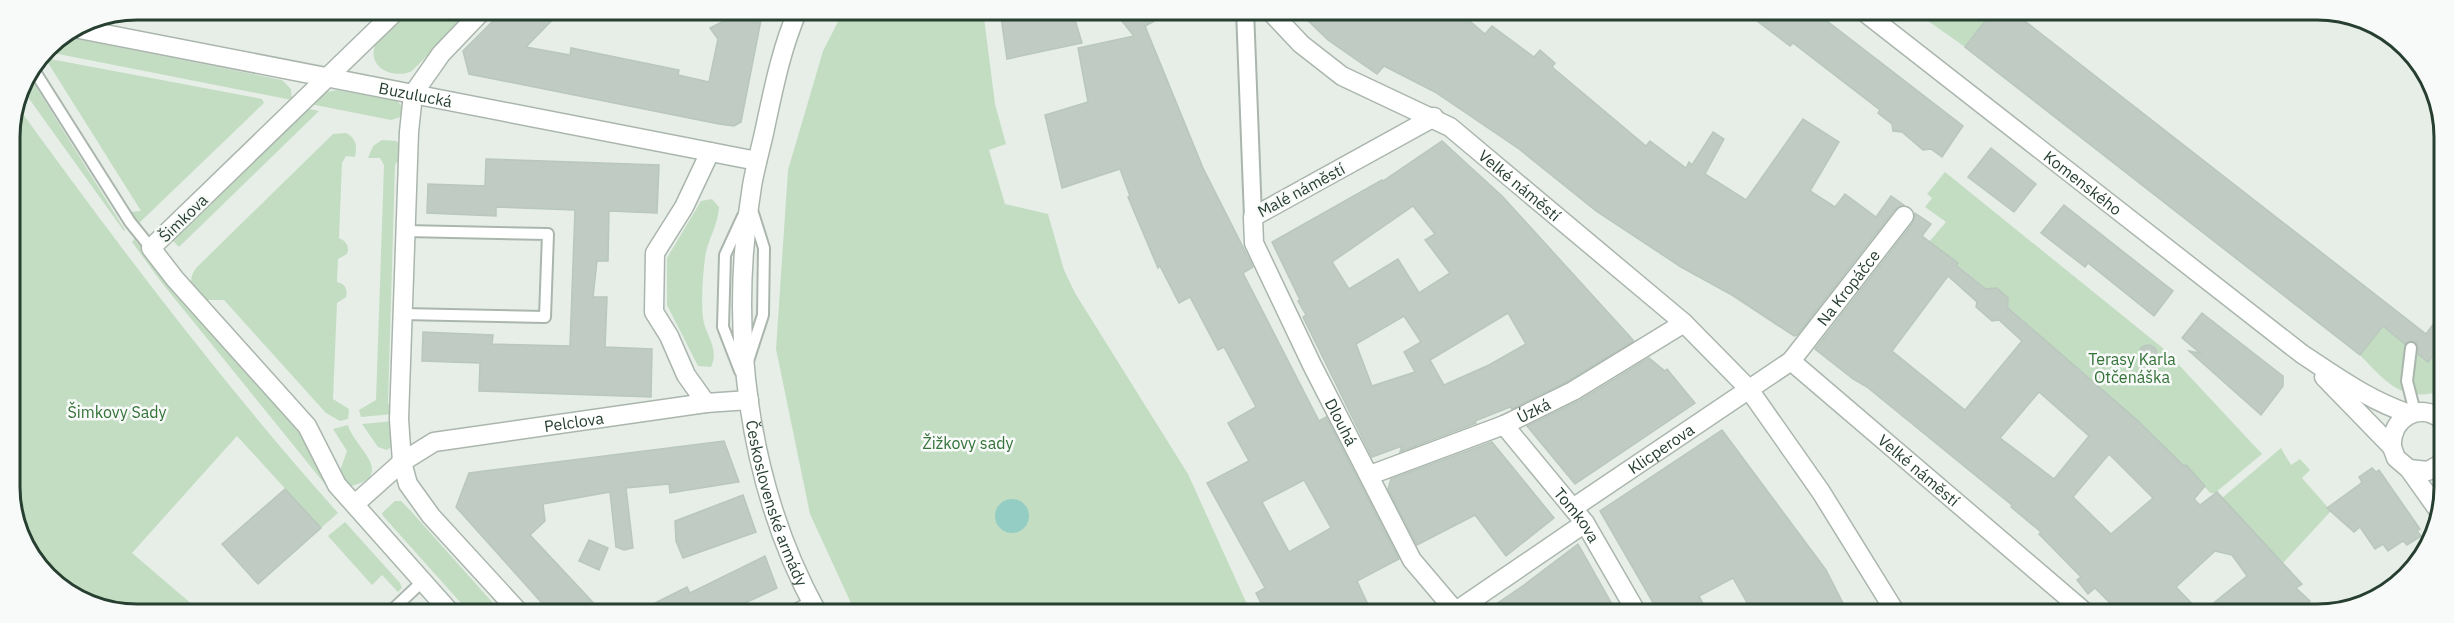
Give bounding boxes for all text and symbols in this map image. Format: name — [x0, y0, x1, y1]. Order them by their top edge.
street label: Buzulucká — [377, 78, 455, 112]
street label: Velké náměstí — [1475, 145, 1565, 225]
street label: Komenského — [2040, 146, 2126, 219]
street label: Malé náměstí — [1254, 159, 1348, 221]
street label: Šimkova — [154, 189, 212, 246]
street label: Na Kropáčce — [1812, 245, 1884, 330]
park label: Terasy Karla Otčenáška — [2088, 349, 2176, 387]
street label: Úzká — [1513, 393, 1554, 427]
street label: Dlouhá — [1321, 395, 1362, 450]
park label: Šimkovy Sady — [68, 401, 167, 422]
street label: Pelclova — [543, 408, 605, 436]
street label: Československé armády — [742, 418, 812, 589]
street label: Klicperova — [1624, 419, 1698, 478]
street label: Velké náměstí — [1874, 430, 1964, 510]
park label: Žižkovy sady — [923, 433, 1013, 453]
street label: Tomkova — [1550, 483, 1604, 547]

